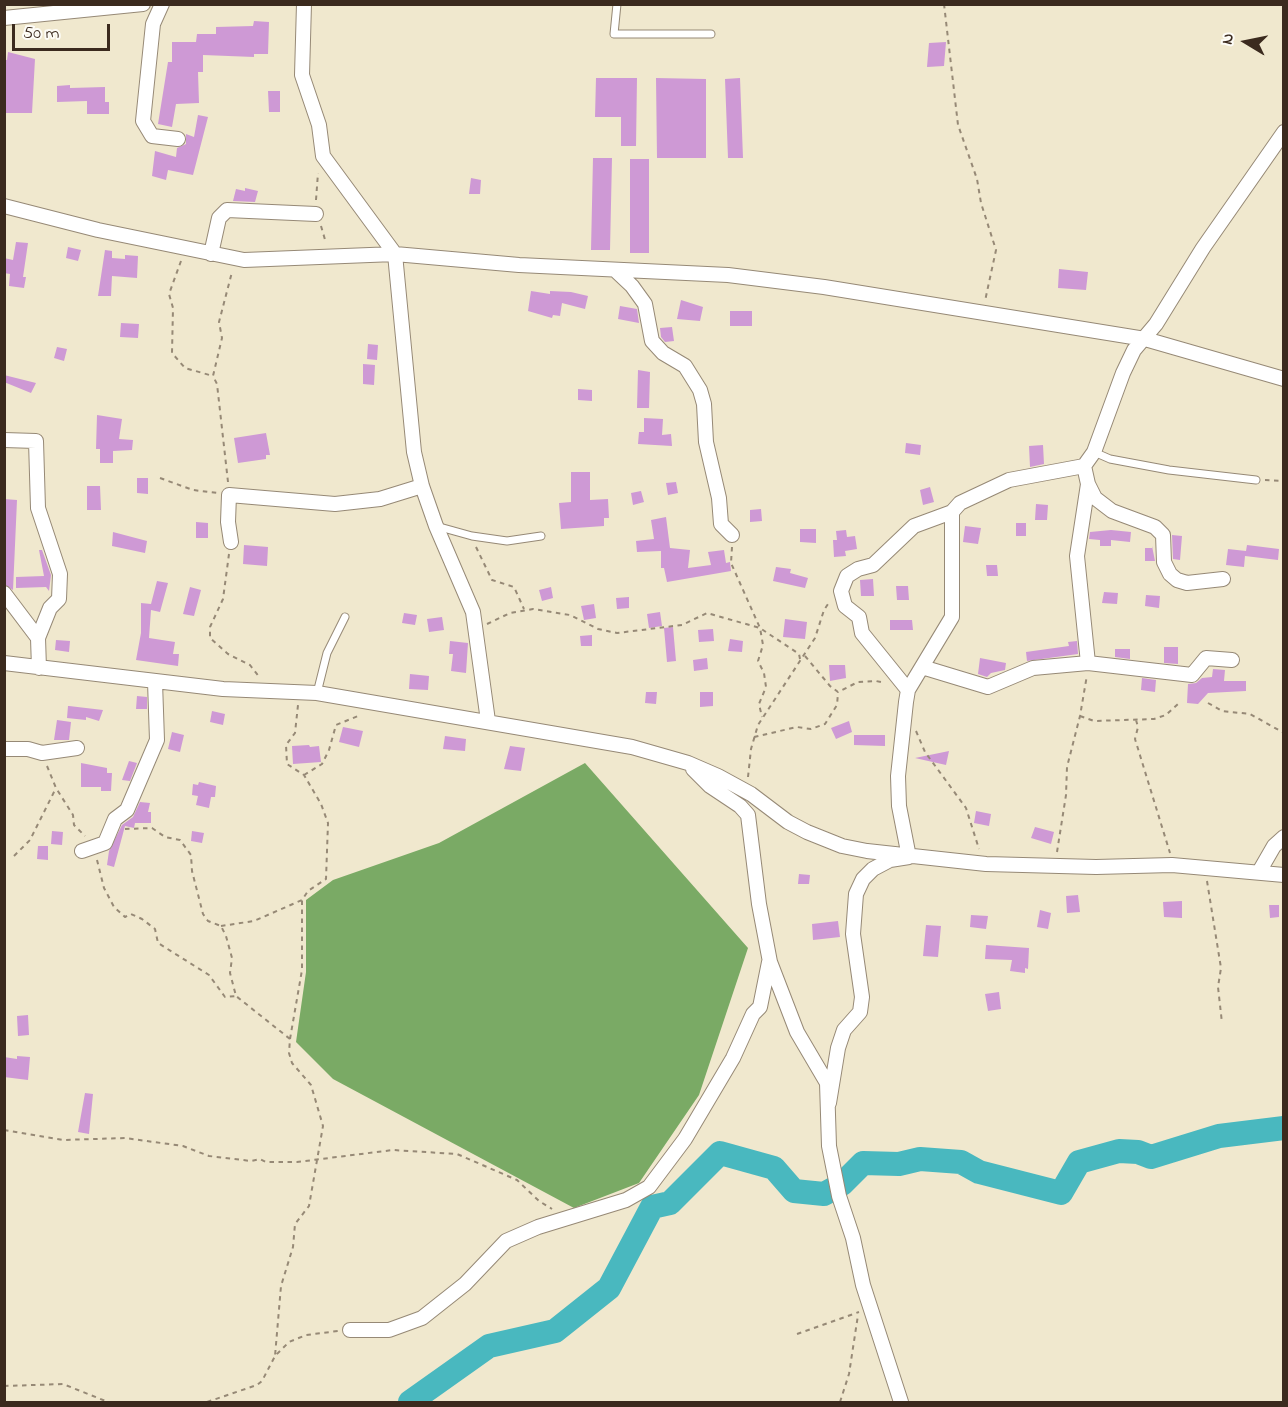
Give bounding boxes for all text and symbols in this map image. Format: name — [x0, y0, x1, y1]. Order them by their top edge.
scale bar — [15, 12, 112, 50]
north arrow — [1216, 12, 1276, 72]
text: 50 m — [23, 21, 60, 47]
text: N — [1216, 31, 1241, 46]

